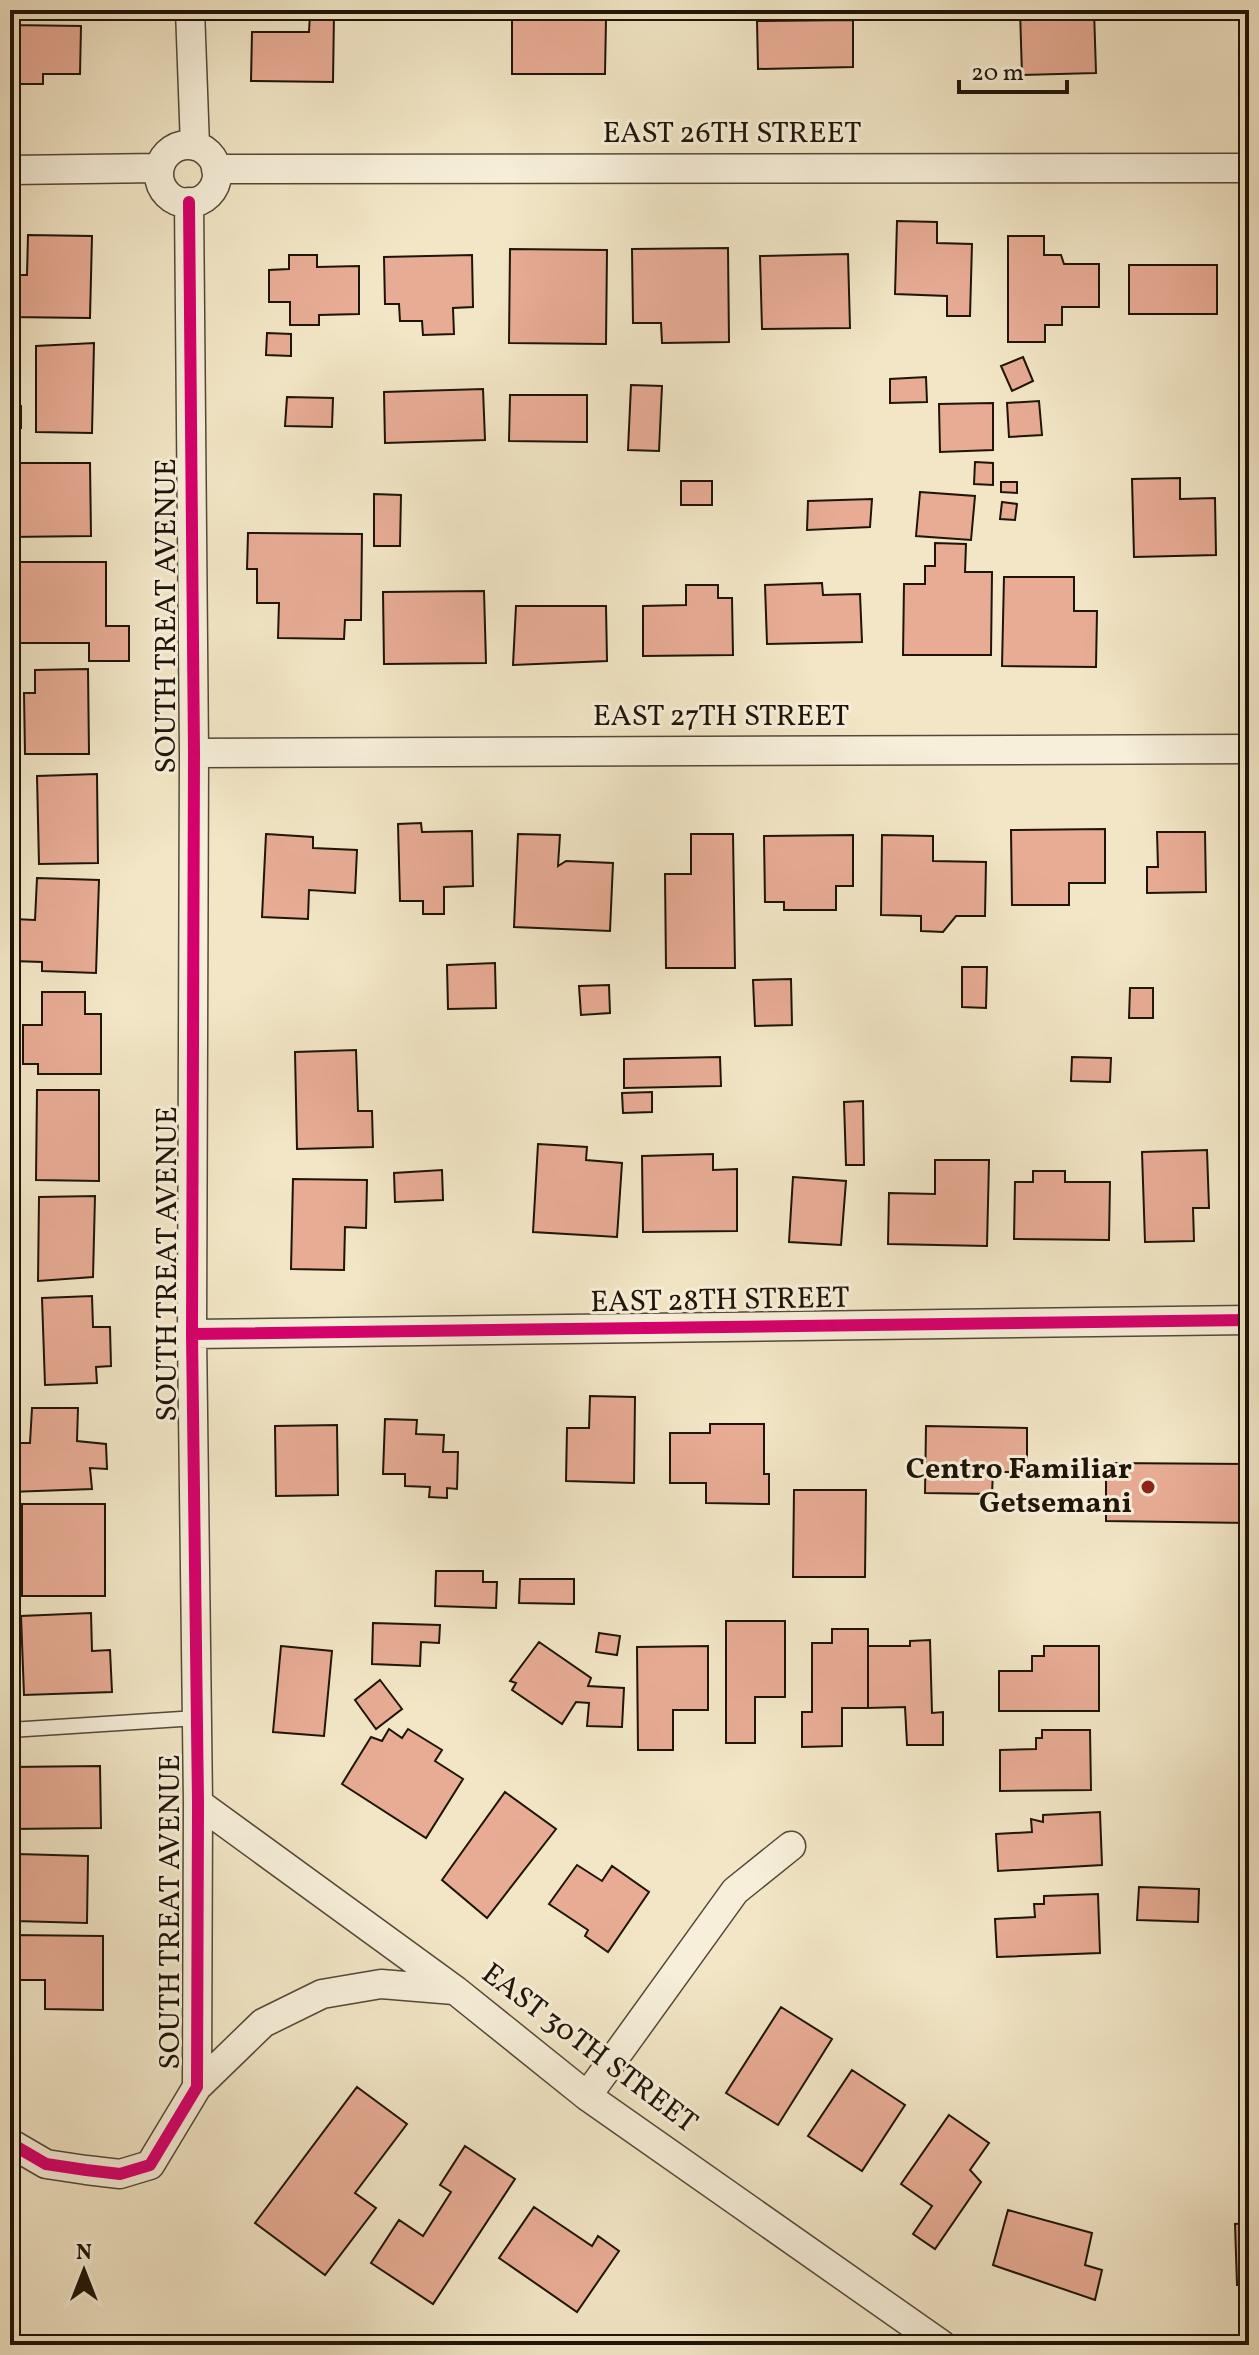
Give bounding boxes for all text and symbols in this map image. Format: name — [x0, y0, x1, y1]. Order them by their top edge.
scale bar — [959, 44, 1067, 94]
text: 20 m — [971, 57, 1024, 91]
street label: EAST 26TH STREET — [602, 113, 862, 155]
street label: SOUTH TREAT AVENUE — [146, 458, 188, 774]
street label: EAST 27TH STREET — [593, 696, 849, 738]
street label: SOUTH TREAT AVENUE — [147, 1106, 189, 1422]
street label: EAST 28TH STREET — [590, 1278, 850, 1324]
place label: Centro Familiar Getsemani — [906, 1449, 1132, 1525]
marker: Centro Familiar Getsemani — [1139, 1478, 1157, 1496]
street label: SOUTH TREAT AVENUE — [150, 1754, 192, 2070]
street label: EAST 30TH STREET — [472, 1954, 706, 2144]
north arrow — [44, 2231, 124, 2311]
text: N — [76, 2238, 92, 2269]

